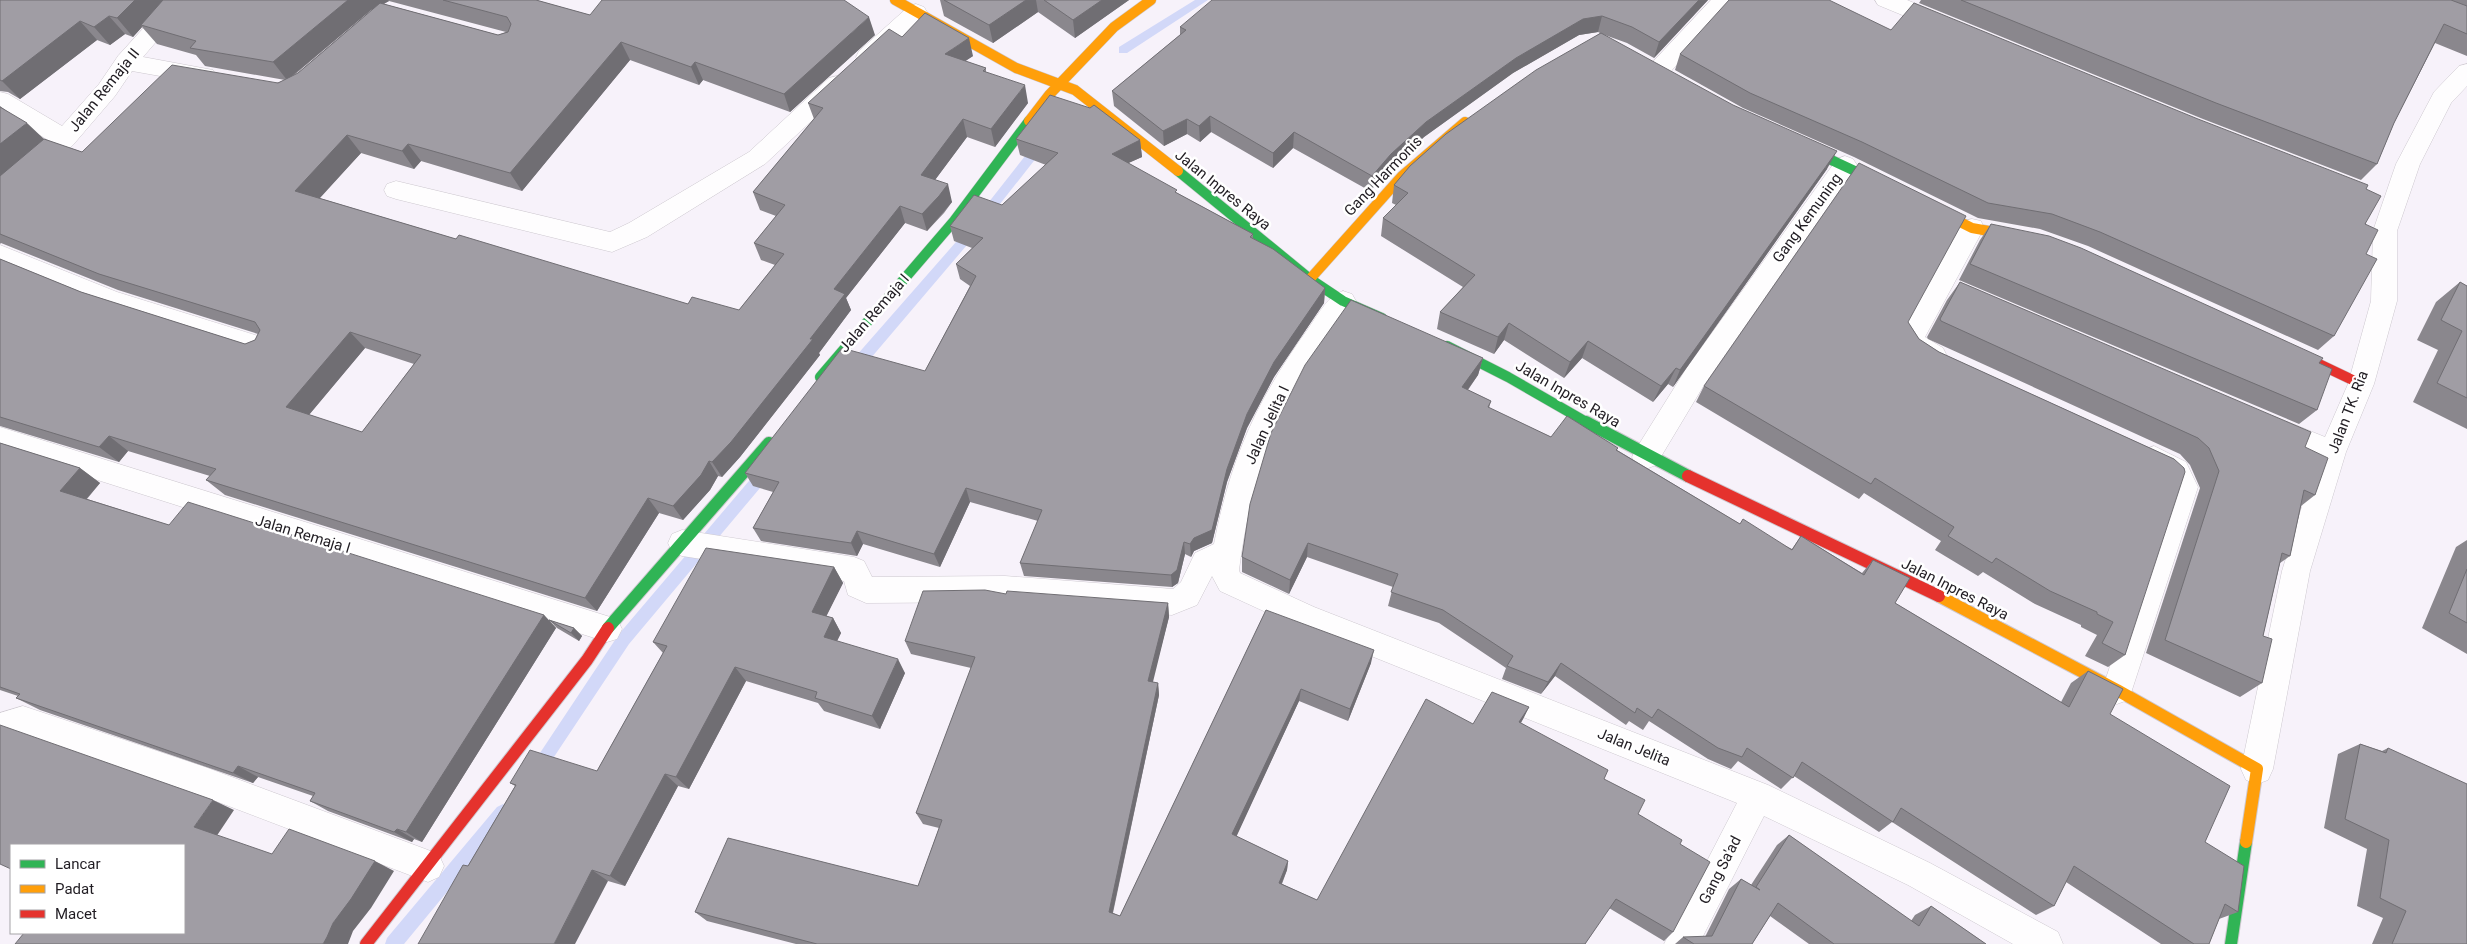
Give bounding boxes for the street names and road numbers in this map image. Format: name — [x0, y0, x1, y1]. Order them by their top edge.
street label: Jalan Remaja II — [65, 45, 143, 135]
street label: Gang Harmonis — [1340, 132, 1426, 220]
street label: Jalan Inpres Raya — [1172, 146, 1274, 234]
street label: Gang Kemuning — [1769, 170, 1845, 266]
street label: Jalan Remaja I — [835, 270, 913, 356]
street label: Jalan Inpres Raya — [1512, 357, 1624, 431]
street label: Jalan TK. Ria — [2324, 368, 2372, 456]
street label: Jalan Jelita I — [1241, 383, 1293, 467]
street label: Jalan Remaja I — [253, 511, 353, 557]
street label: Jalan Inpres Raya — [1898, 554, 2012, 624]
street label: Jalan Jelita — [1595, 724, 1673, 770]
street label: Gang Sa'ad — [1695, 833, 1745, 907]

